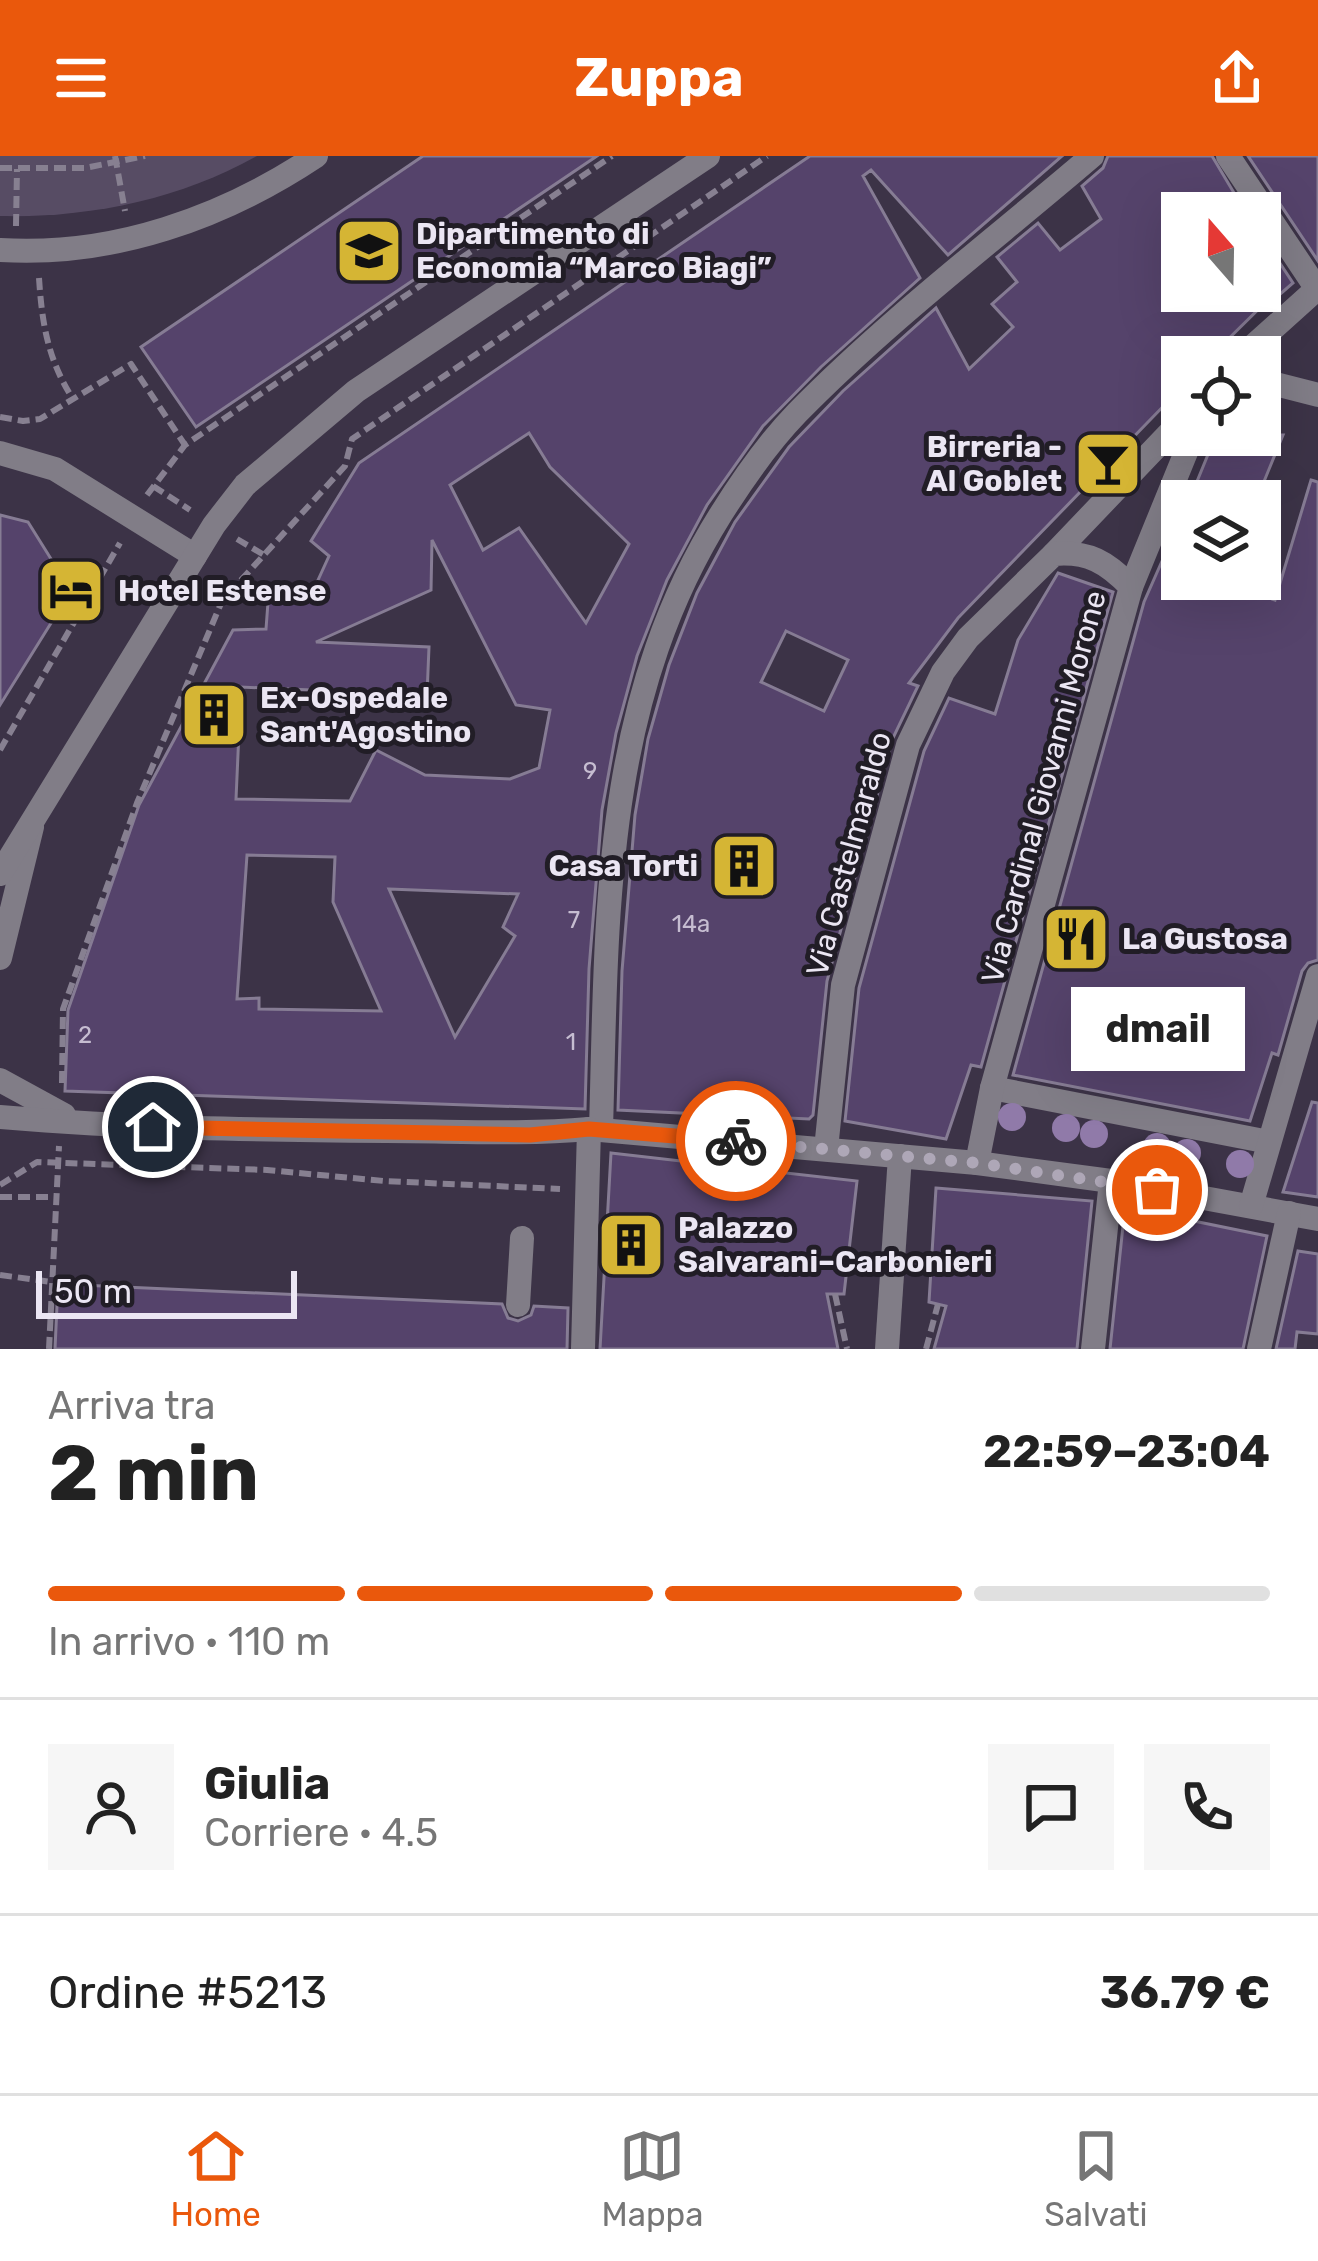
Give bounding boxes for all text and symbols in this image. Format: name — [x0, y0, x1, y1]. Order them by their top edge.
icon: menu — [48, 45, 114, 111]
icon: share — [1204, 45, 1270, 111]
text: Zuppa — [574, 46, 744, 110]
north arrow — [1161, 192, 1281, 312]
map controls — [1161, 192, 1281, 600]
school or university icon: Dipartimento di Economia “Marco Biagi” — [334, 216, 404, 286]
place label: Dipartimento di Economia “Marco Biagi” — [416, 216, 772, 286]
button: locate — [1161, 336, 1281, 456]
place label: Birreria - Al Goblet — [926, 429, 1062, 499]
bar icon: Birreria - Al Goblet — [1073, 429, 1143, 499]
button: layers — [1161, 480, 1281, 600]
hotel icon: Hotel Estense — [36, 556, 106, 626]
place label: Hotel Estense — [118, 573, 327, 609]
street label: Via Cardinal Giovanni Morone — [974, 587, 1114, 987]
building icon: Ex-Ospedale Sant'Agostino — [179, 680, 249, 750]
place label: Ex-Ospedale Sant'Agostino — [260, 680, 471, 750]
street label: Via Castelmaraldo — [799, 728, 899, 980]
house number: 9 — [583, 757, 597, 785]
building icon: Casa Torti — [709, 831, 779, 901]
place label: Casa Torti — [548, 848, 698, 884]
restaurant icon: La Gustosa — [1041, 904, 1111, 974]
house number: 7 — [568, 906, 580, 934]
house number: 14a — [672, 910, 710, 938]
place label: La Gustosa — [1122, 921, 1288, 957]
callout: dmail — [1070, 986, 1244, 1070]
text: dmail — [1105, 1006, 1211, 1052]
house number: 2 — [78, 1021, 92, 1049]
house number: 1 — [566, 1028, 576, 1056]
pin — [102, 1076, 204, 1178]
courier — [676, 1081, 796, 1201]
icon: home — [120, 1094, 186, 1160]
icon: bike — [703, 1108, 769, 1174]
pin — [1106, 1139, 1208, 1241]
icon: bag — [1124, 1157, 1190, 1223]
building icon: Palazzo Salvarani–Carbonieri — [596, 1210, 666, 1280]
place label: Palazzo Salvarani–Carbonieri — [678, 1210, 993, 1280]
scale bar — [36, 1265, 297, 1318]
text: 50 m — [54, 1272, 132, 1311]
text: Arriva tra — [48, 1383, 216, 1429]
text: 22:59–23:04 — [983, 1425, 1270, 1478]
text: 2 min — [48, 1427, 259, 1520]
text: In arrivo · 110 m — [48, 1619, 330, 1665]
button: person — [48, 1744, 174, 1870]
button: chat — [988, 1744, 1114, 1870]
button: phone — [1144, 1744, 1270, 1870]
text: Giulia — [204, 1757, 330, 1810]
text: Corriere · 4.5 — [204, 1810, 438, 1856]
text: Ordine #5213 — [48, 1966, 327, 2019]
text: 36.79 € — [1100, 1966, 1270, 2019]
tab: Home — [170, 2123, 261, 2234]
tab: Mappa — [602, 2123, 703, 2234]
tab: Salvati — [1044, 2123, 1148, 2234]

